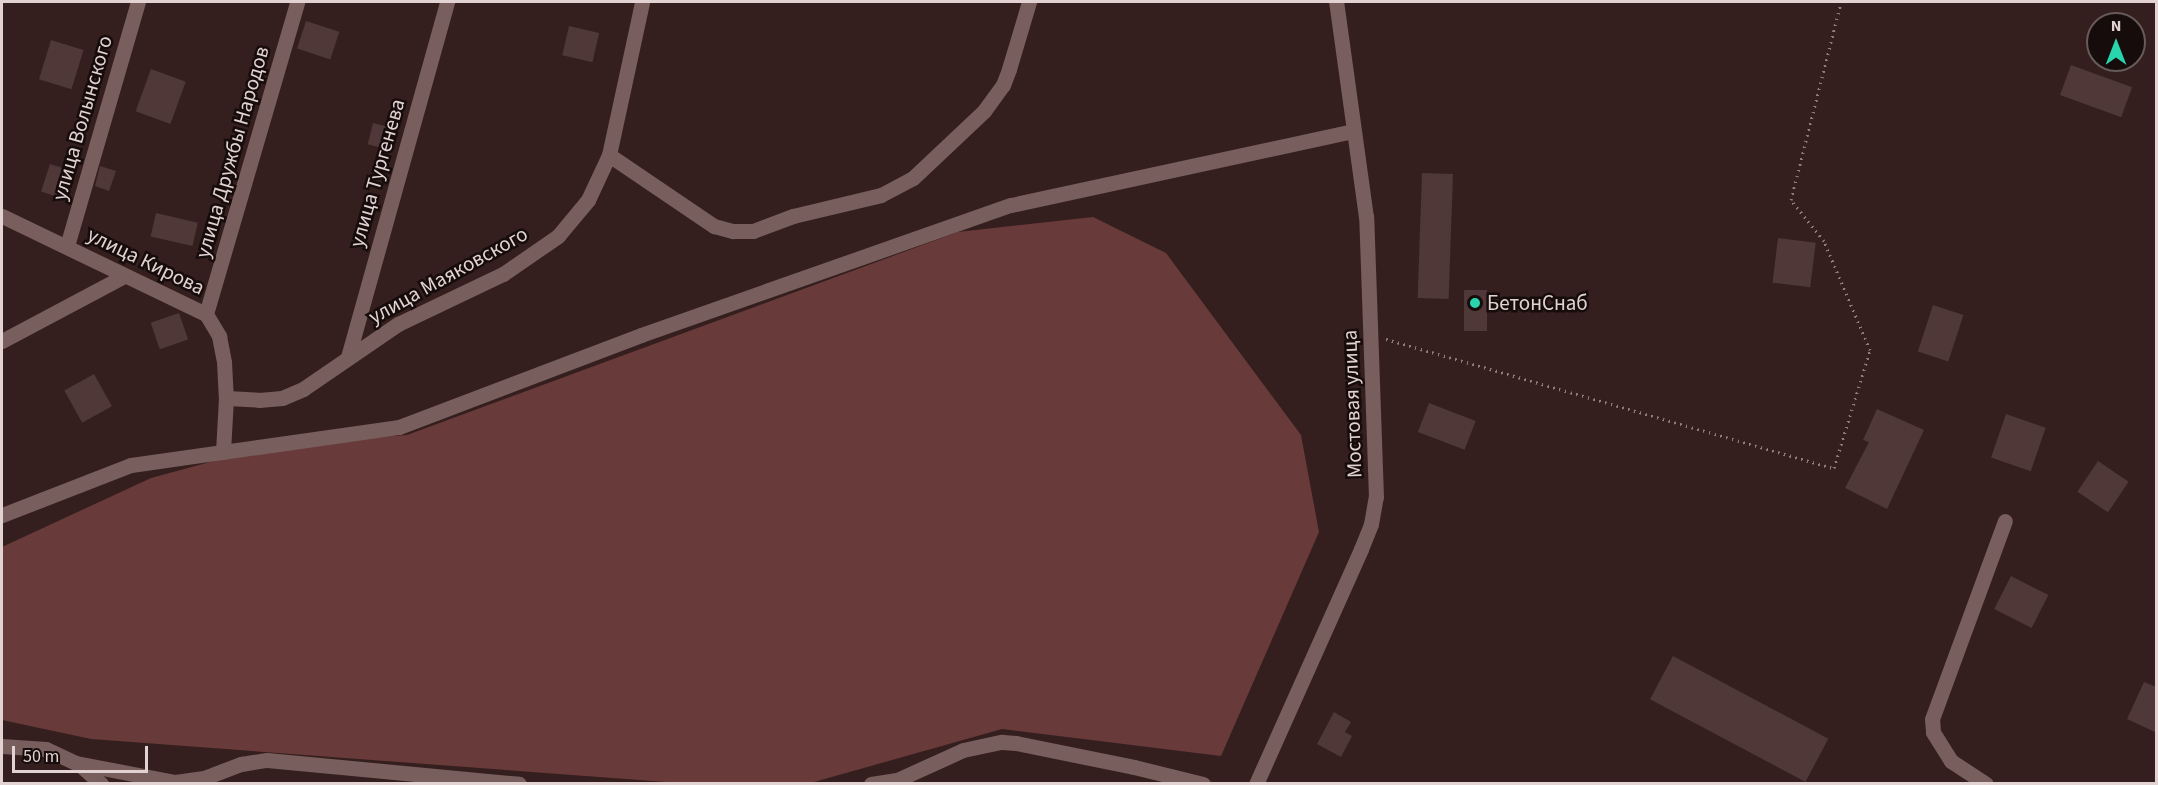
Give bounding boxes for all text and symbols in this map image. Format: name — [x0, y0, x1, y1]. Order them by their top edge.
north arrow — [2086, 12, 2146, 72]
text: N — [2111, 15, 2121, 37]
street label: улица Волынского — [46, 33, 118, 203]
street label: улица Дружбы Народов — [190, 43, 274, 261]
street label: улица Тургенева — [344, 96, 410, 250]
street label: улица Маяковского — [364, 221, 532, 329]
street label: улица Кирова — [83, 222, 209, 300]
place label: БетонСнаб — [1487, 290, 1588, 316]
marker: БетонСнаб — [1468, 296, 1482, 310]
street label: Мостовая улица — [1337, 330, 1367, 478]
scale bar — [15, 734, 152, 772]
text: 50 m — [23, 744, 59, 769]

